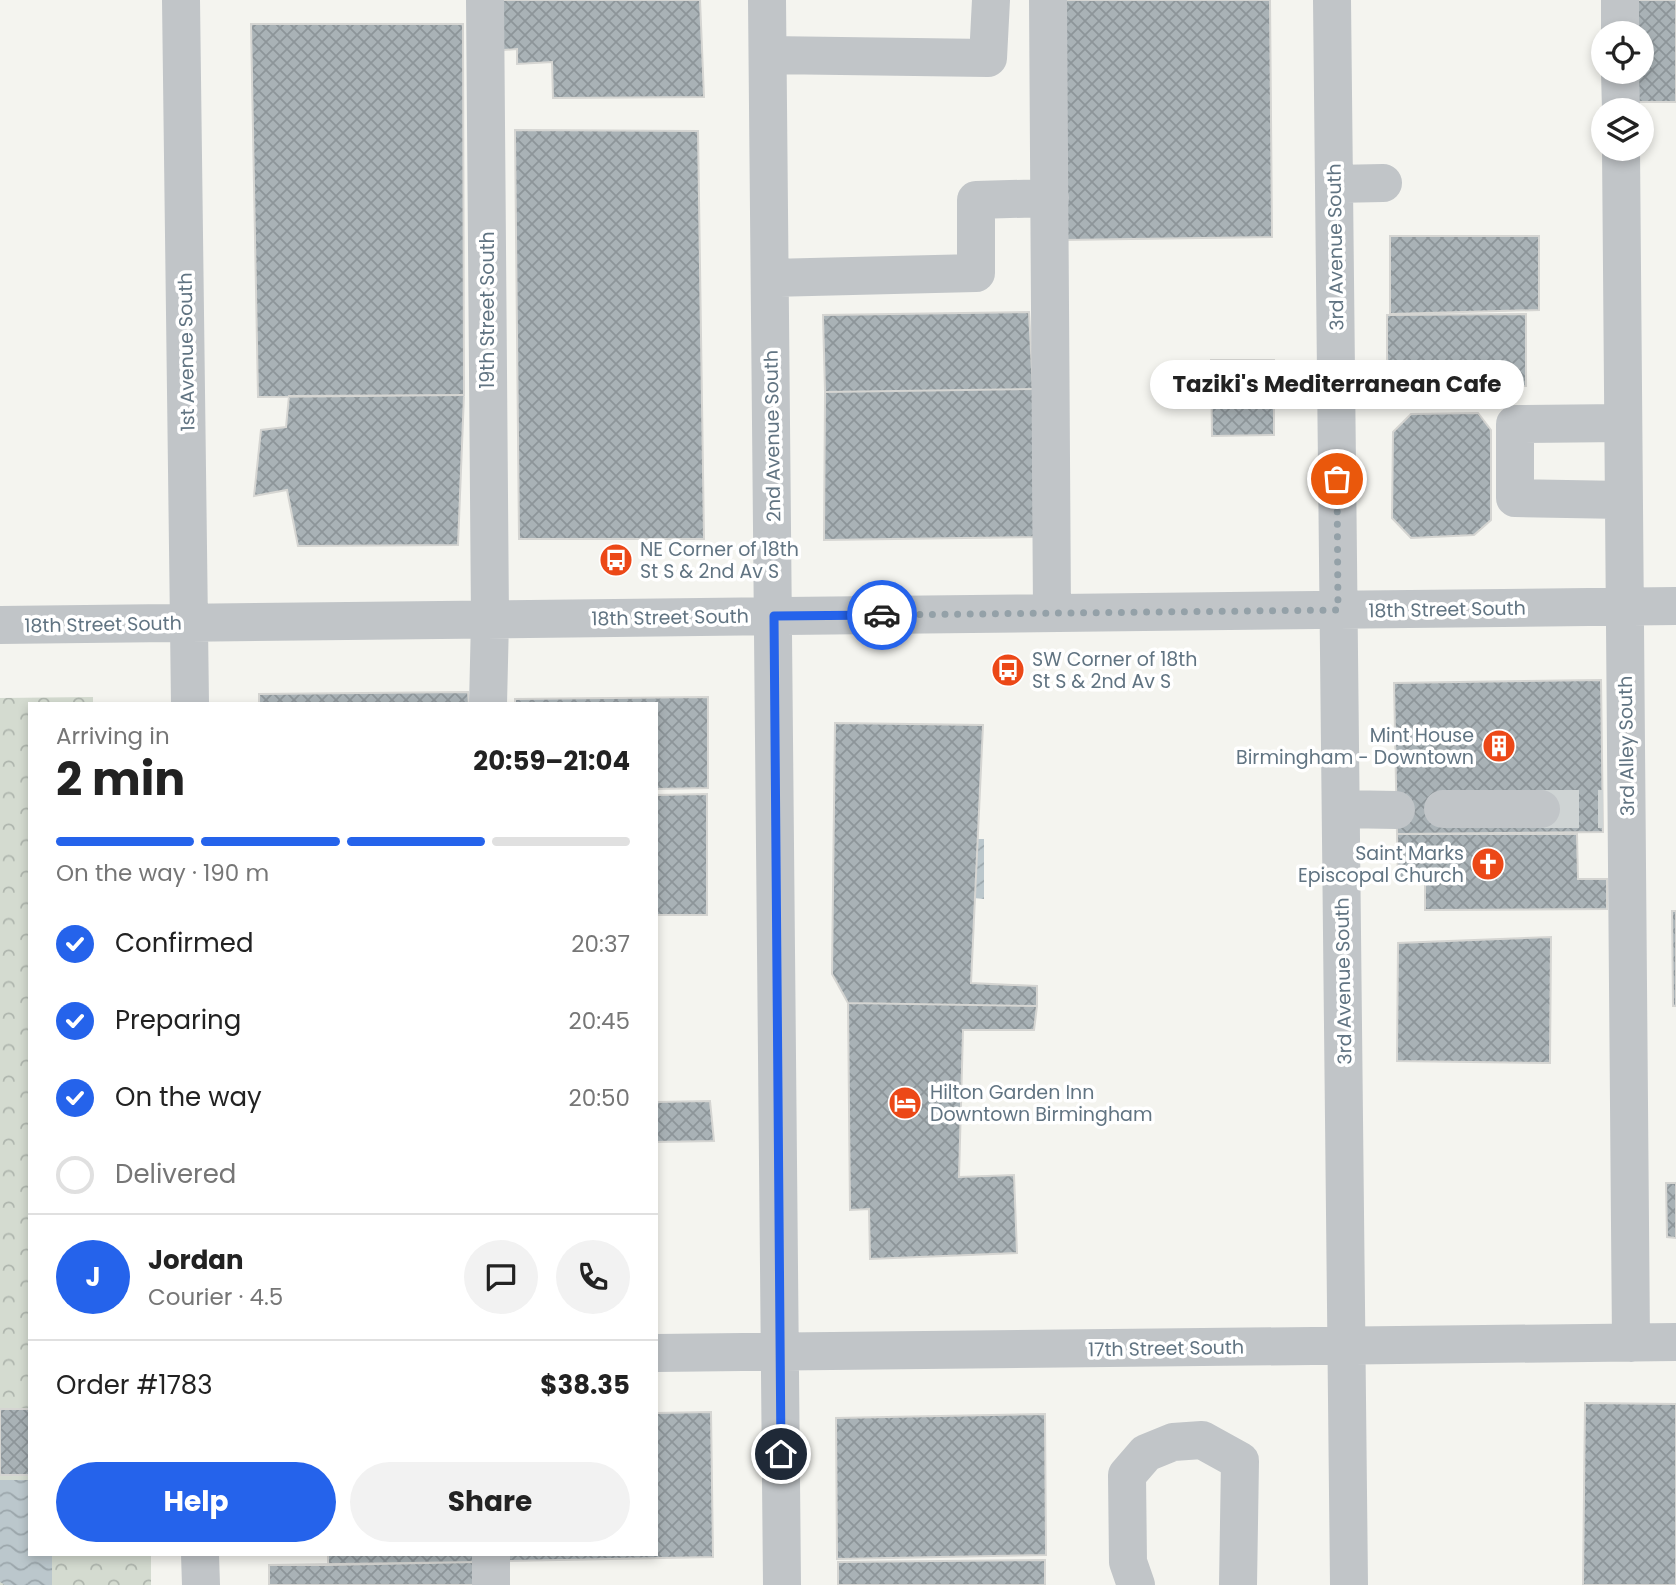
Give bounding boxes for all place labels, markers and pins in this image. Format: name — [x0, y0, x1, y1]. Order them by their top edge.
callout: Taziki's Mediterranean Cafe — [1150, 360, 1524, 409]
pin — [1307, 449, 1367, 509]
place label: NE Corner of 18th St S & 2nd Av S — [640, 536, 799, 585]
bus stop icon: NE Corner of 18th St S & 2nd Av S — [597, 541, 635, 579]
place label: SW Corner of 18th St S & 2nd Av S — [1032, 646, 1197, 695]
bus stop icon: SW Corner of 18th St S & 2nd Av S — [989, 651, 1027, 689]
place label: Mint House Birmingham - Downtown — [1236, 722, 1474, 771]
building icon: Mint House Birmingham - Downtown — [1480, 727, 1518, 765]
place label: Saint Marks Episcopal Church — [1298, 840, 1464, 889]
church icon: Saint Marks Episcopal Church — [1469, 845, 1507, 883]
place label: Hilton Garden Inn Downtown Birmingham — [930, 1079, 1152, 1128]
hotel icon: Hilton Garden Inn Downtown Birmingham — [886, 1084, 924, 1122]
pin — [751, 1424, 811, 1484]

